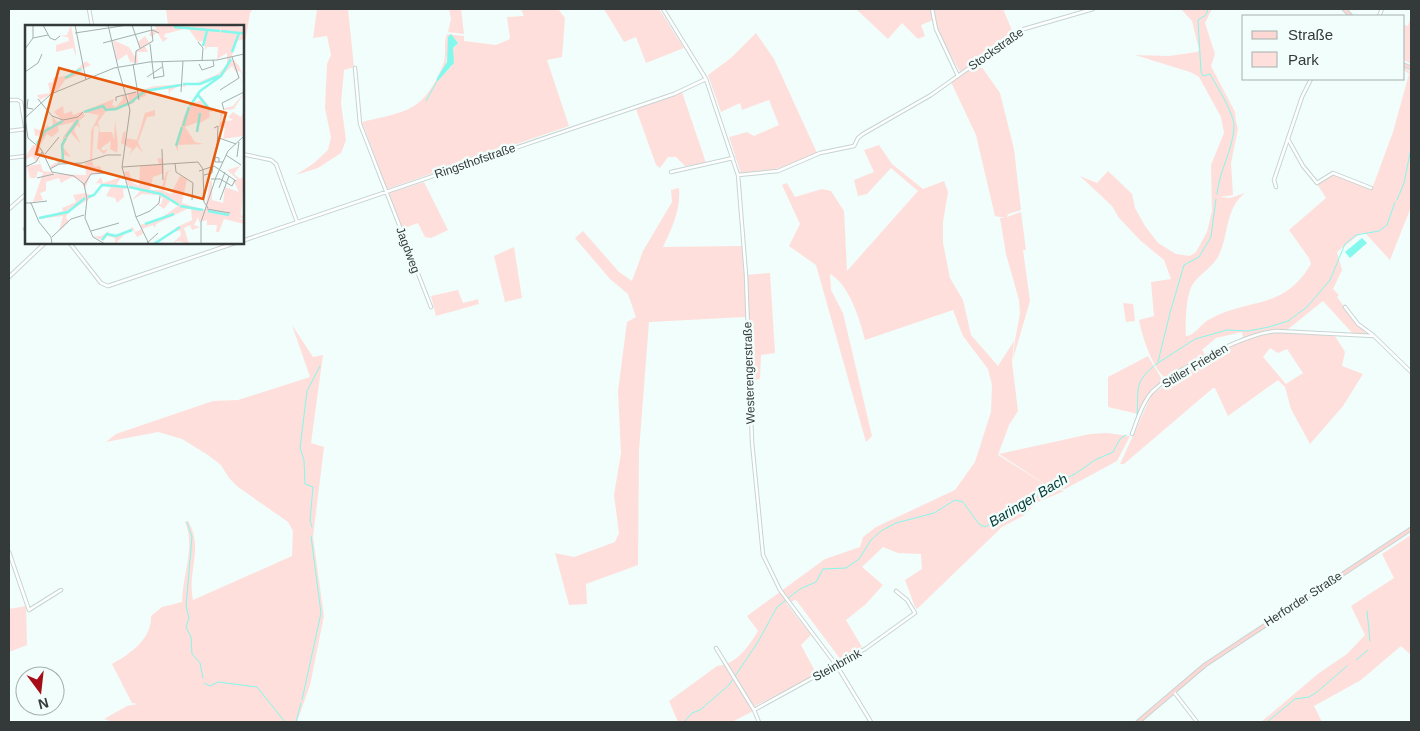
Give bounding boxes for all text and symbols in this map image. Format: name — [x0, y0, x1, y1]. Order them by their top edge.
legend — [1242, 15, 1405, 80]
inset map — [25, 25, 244, 244]
street label: Stockstraße — [966, 25, 1026, 73]
text: Straße — [1288, 26, 1333, 43]
text: Park — [1288, 51, 1319, 68]
street label: Ringsthofstraße — [433, 140, 518, 181]
street label: Jagdweg — [393, 225, 423, 275]
street label: Westerengerstraße — [740, 321, 758, 424]
street label: Stiller Frieden — [1160, 341, 1230, 391]
water label: Baringer Bach — [986, 470, 1070, 530]
street label: Herforder Straße — [1261, 568, 1345, 629]
street label: Steinbrink — [810, 645, 865, 684]
north arrow — [15, 666, 65, 716]
text: N — [36, 695, 50, 713]

